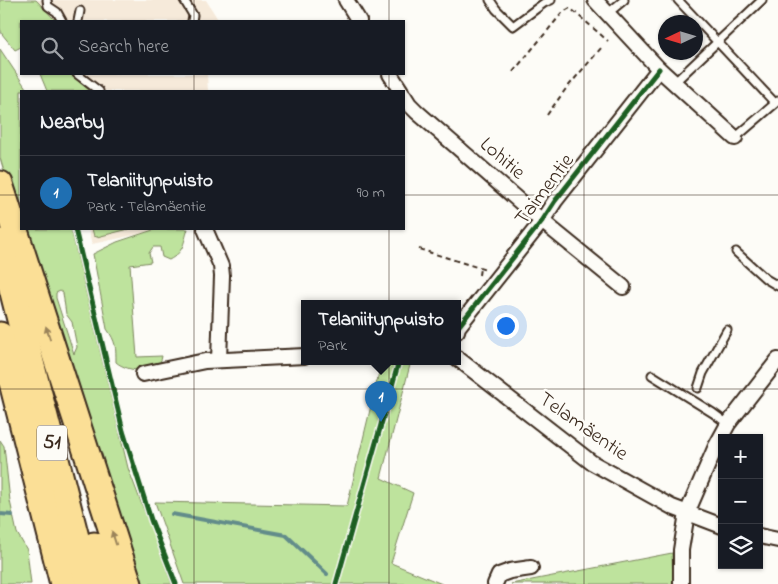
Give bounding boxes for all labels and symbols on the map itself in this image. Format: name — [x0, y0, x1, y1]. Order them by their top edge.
north arrow — [658, 15, 703, 60]
street label: Lohitie — [473, 131, 532, 188]
street label: Taimentie — [508, 147, 582, 232]
your location — [493, 313, 519, 339]
one-way arrow — [43, 325, 51, 340]
pin: 1 — [365, 381, 397, 422]
street label: Telamäentie — [532, 385, 634, 469]
road number: 51 — [37, 426, 67, 460]
one-way arrow — [110, 530, 117, 545]

